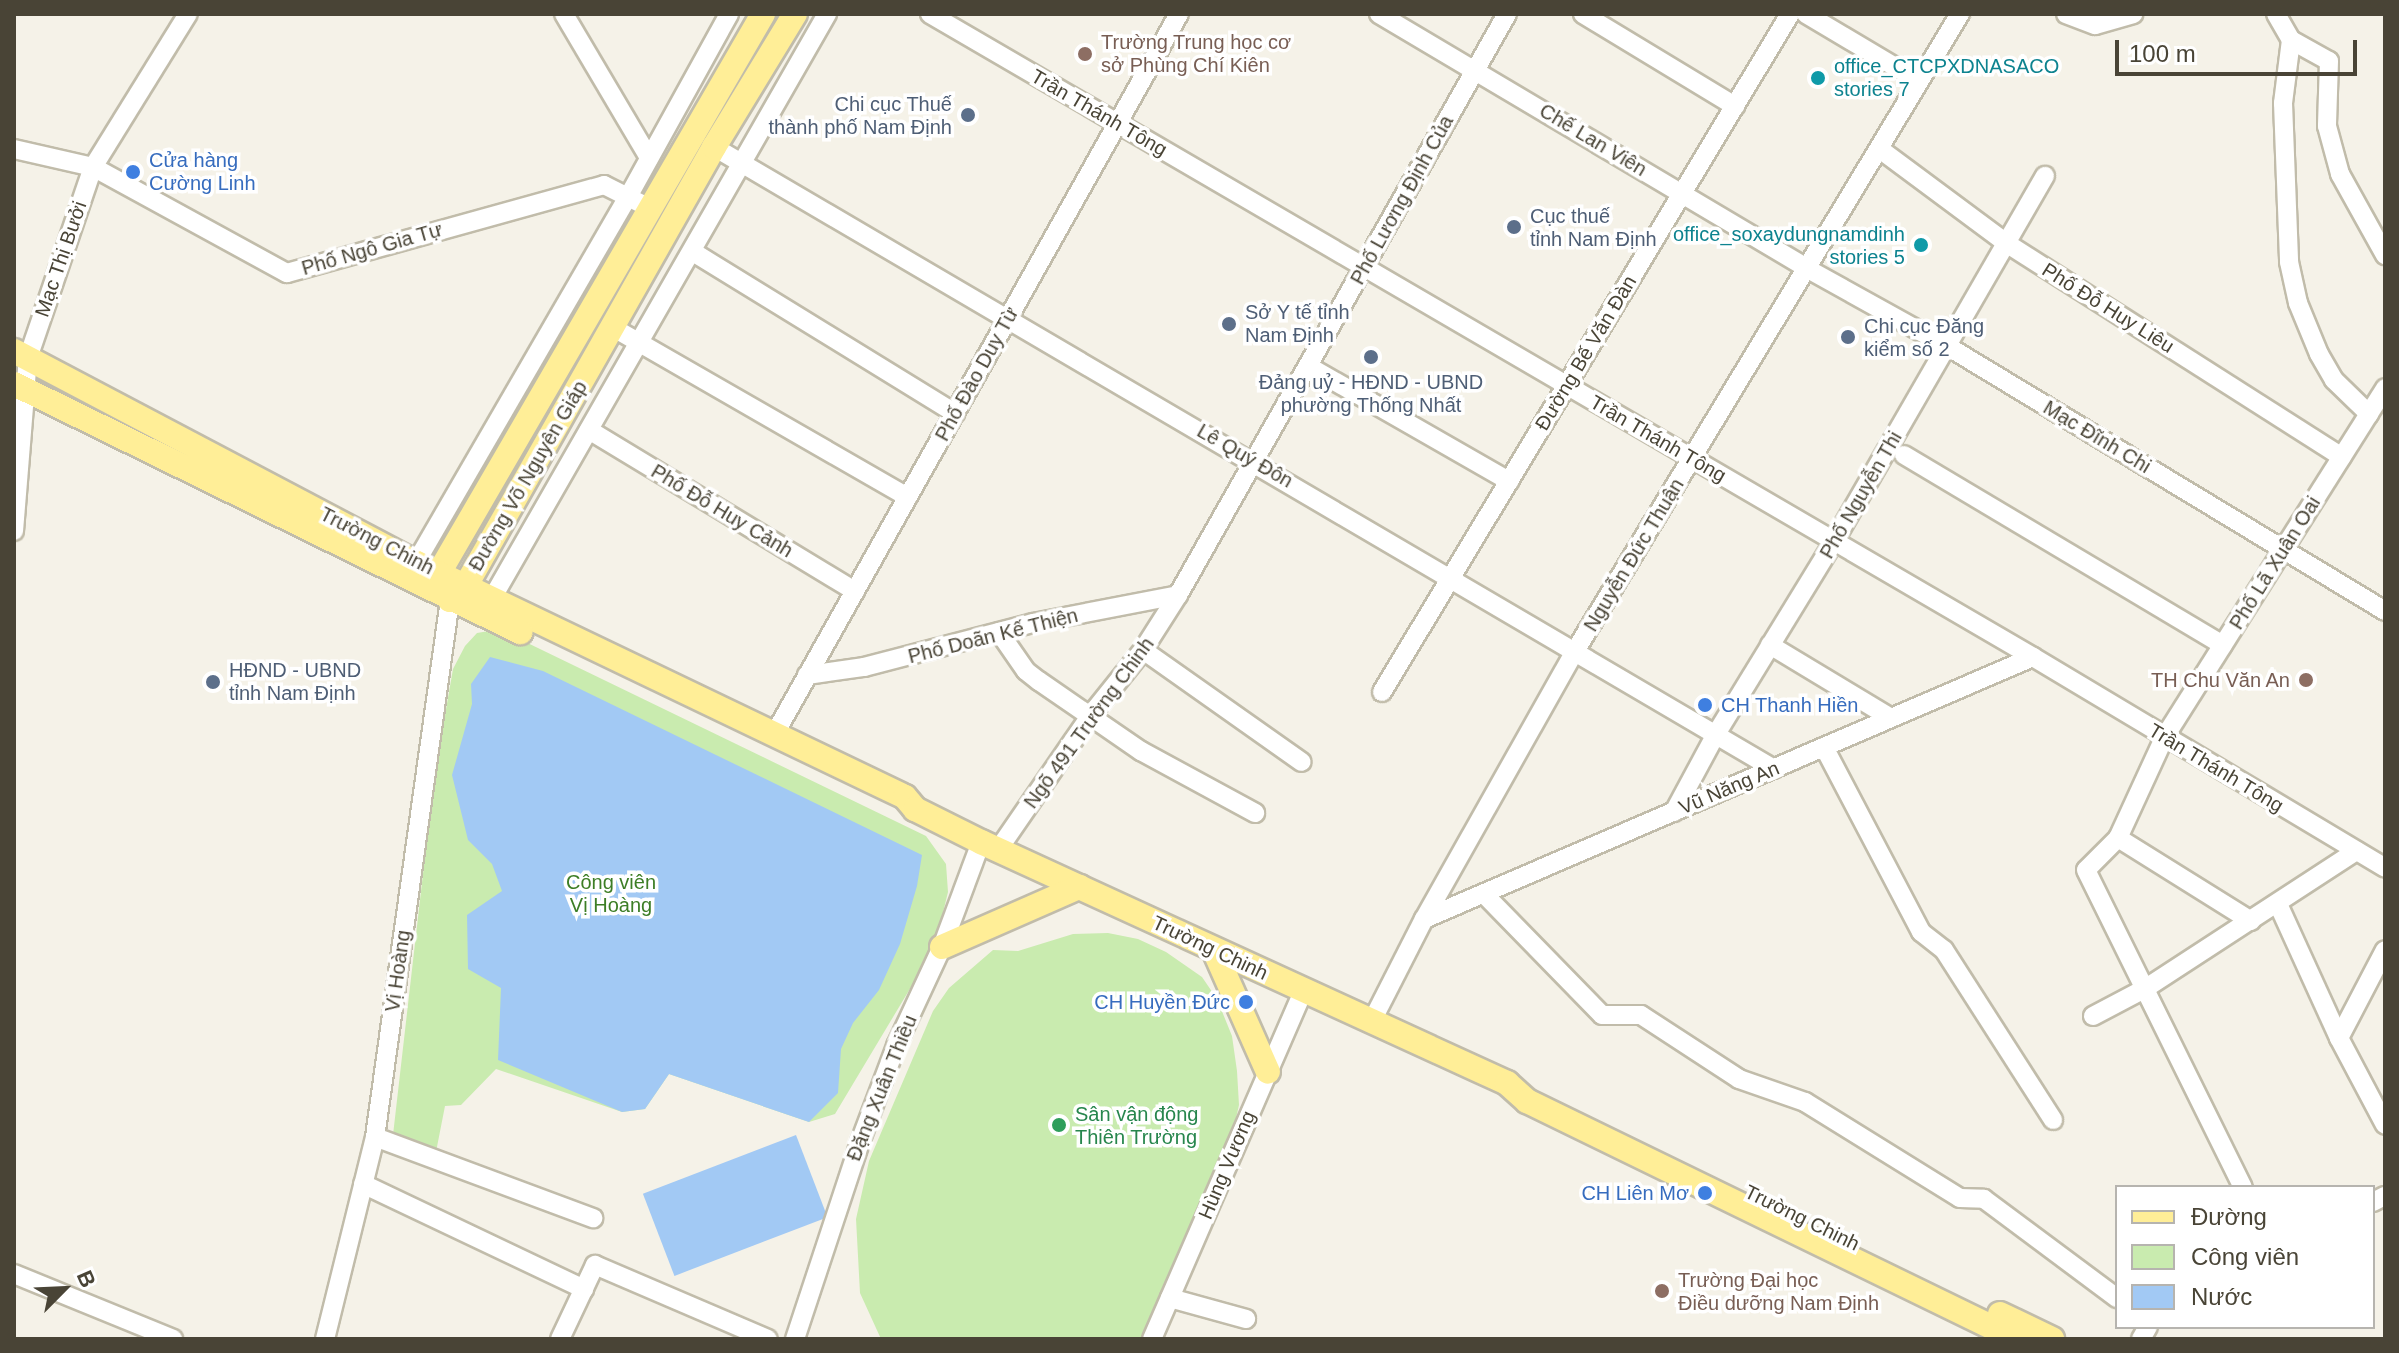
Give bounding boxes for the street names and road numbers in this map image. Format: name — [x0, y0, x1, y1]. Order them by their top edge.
street label: Trần Thánh Tông — [1026, 64, 1172, 162]
street label: Chế Lan Viên — [1535, 99, 1651, 181]
street label: Phố Lương Định Của — [1345, 111, 1459, 289]
street label: Mạc Thị Bưởi — [30, 198, 92, 320]
street label: Phố Ngô Gia Tự — [299, 217, 445, 281]
street label: Phố Đỗ Huy Liêu — [2038, 258, 2178, 358]
street label: Đường Bế Văn Đàn — [1530, 271, 1642, 435]
street label: Phố Đào Duy Từ — [930, 303, 1024, 445]
street label: Đường Võ Nguyên Giáp — [464, 377, 592, 575]
street label: Trần Thánh Tông — [1585, 390, 1731, 488]
street label: Mạc Đĩnh Chi — [2039, 396, 2155, 478]
street label: Lê Quý Đôn — [1193, 419, 1297, 493]
street label: Phố Nguyễn Thi — [1815, 427, 1907, 563]
street label: Phố Đỗ Huy Cảnh — [647, 459, 797, 563]
street label: Nguyễn Đức Thuận — [1579, 474, 1689, 636]
street label: Phố Lã Xuân Oai — [2224, 492, 2326, 634]
street label: Trường Chinh — [316, 502, 438, 580]
street label: Phố Doãn Kế Thiện — [905, 603, 1081, 669]
street label: Ngõ 491 Trường Chinh — [1019, 633, 1159, 813]
street label: Trần Thánh Tông — [2144, 718, 2288, 818]
street label: Vũ Năng An — [1675, 756, 1783, 820]
street label: Trường Chinh — [1148, 911, 1272, 985]
street label: Vị Hoàng — [380, 929, 416, 1013]
street label: Đặng Xuân Thiều — [842, 1011, 922, 1165]
street label: Hùng Vương — [1193, 1107, 1261, 1223]
street label: Trường Chinh — [1741, 1180, 1863, 1256]

